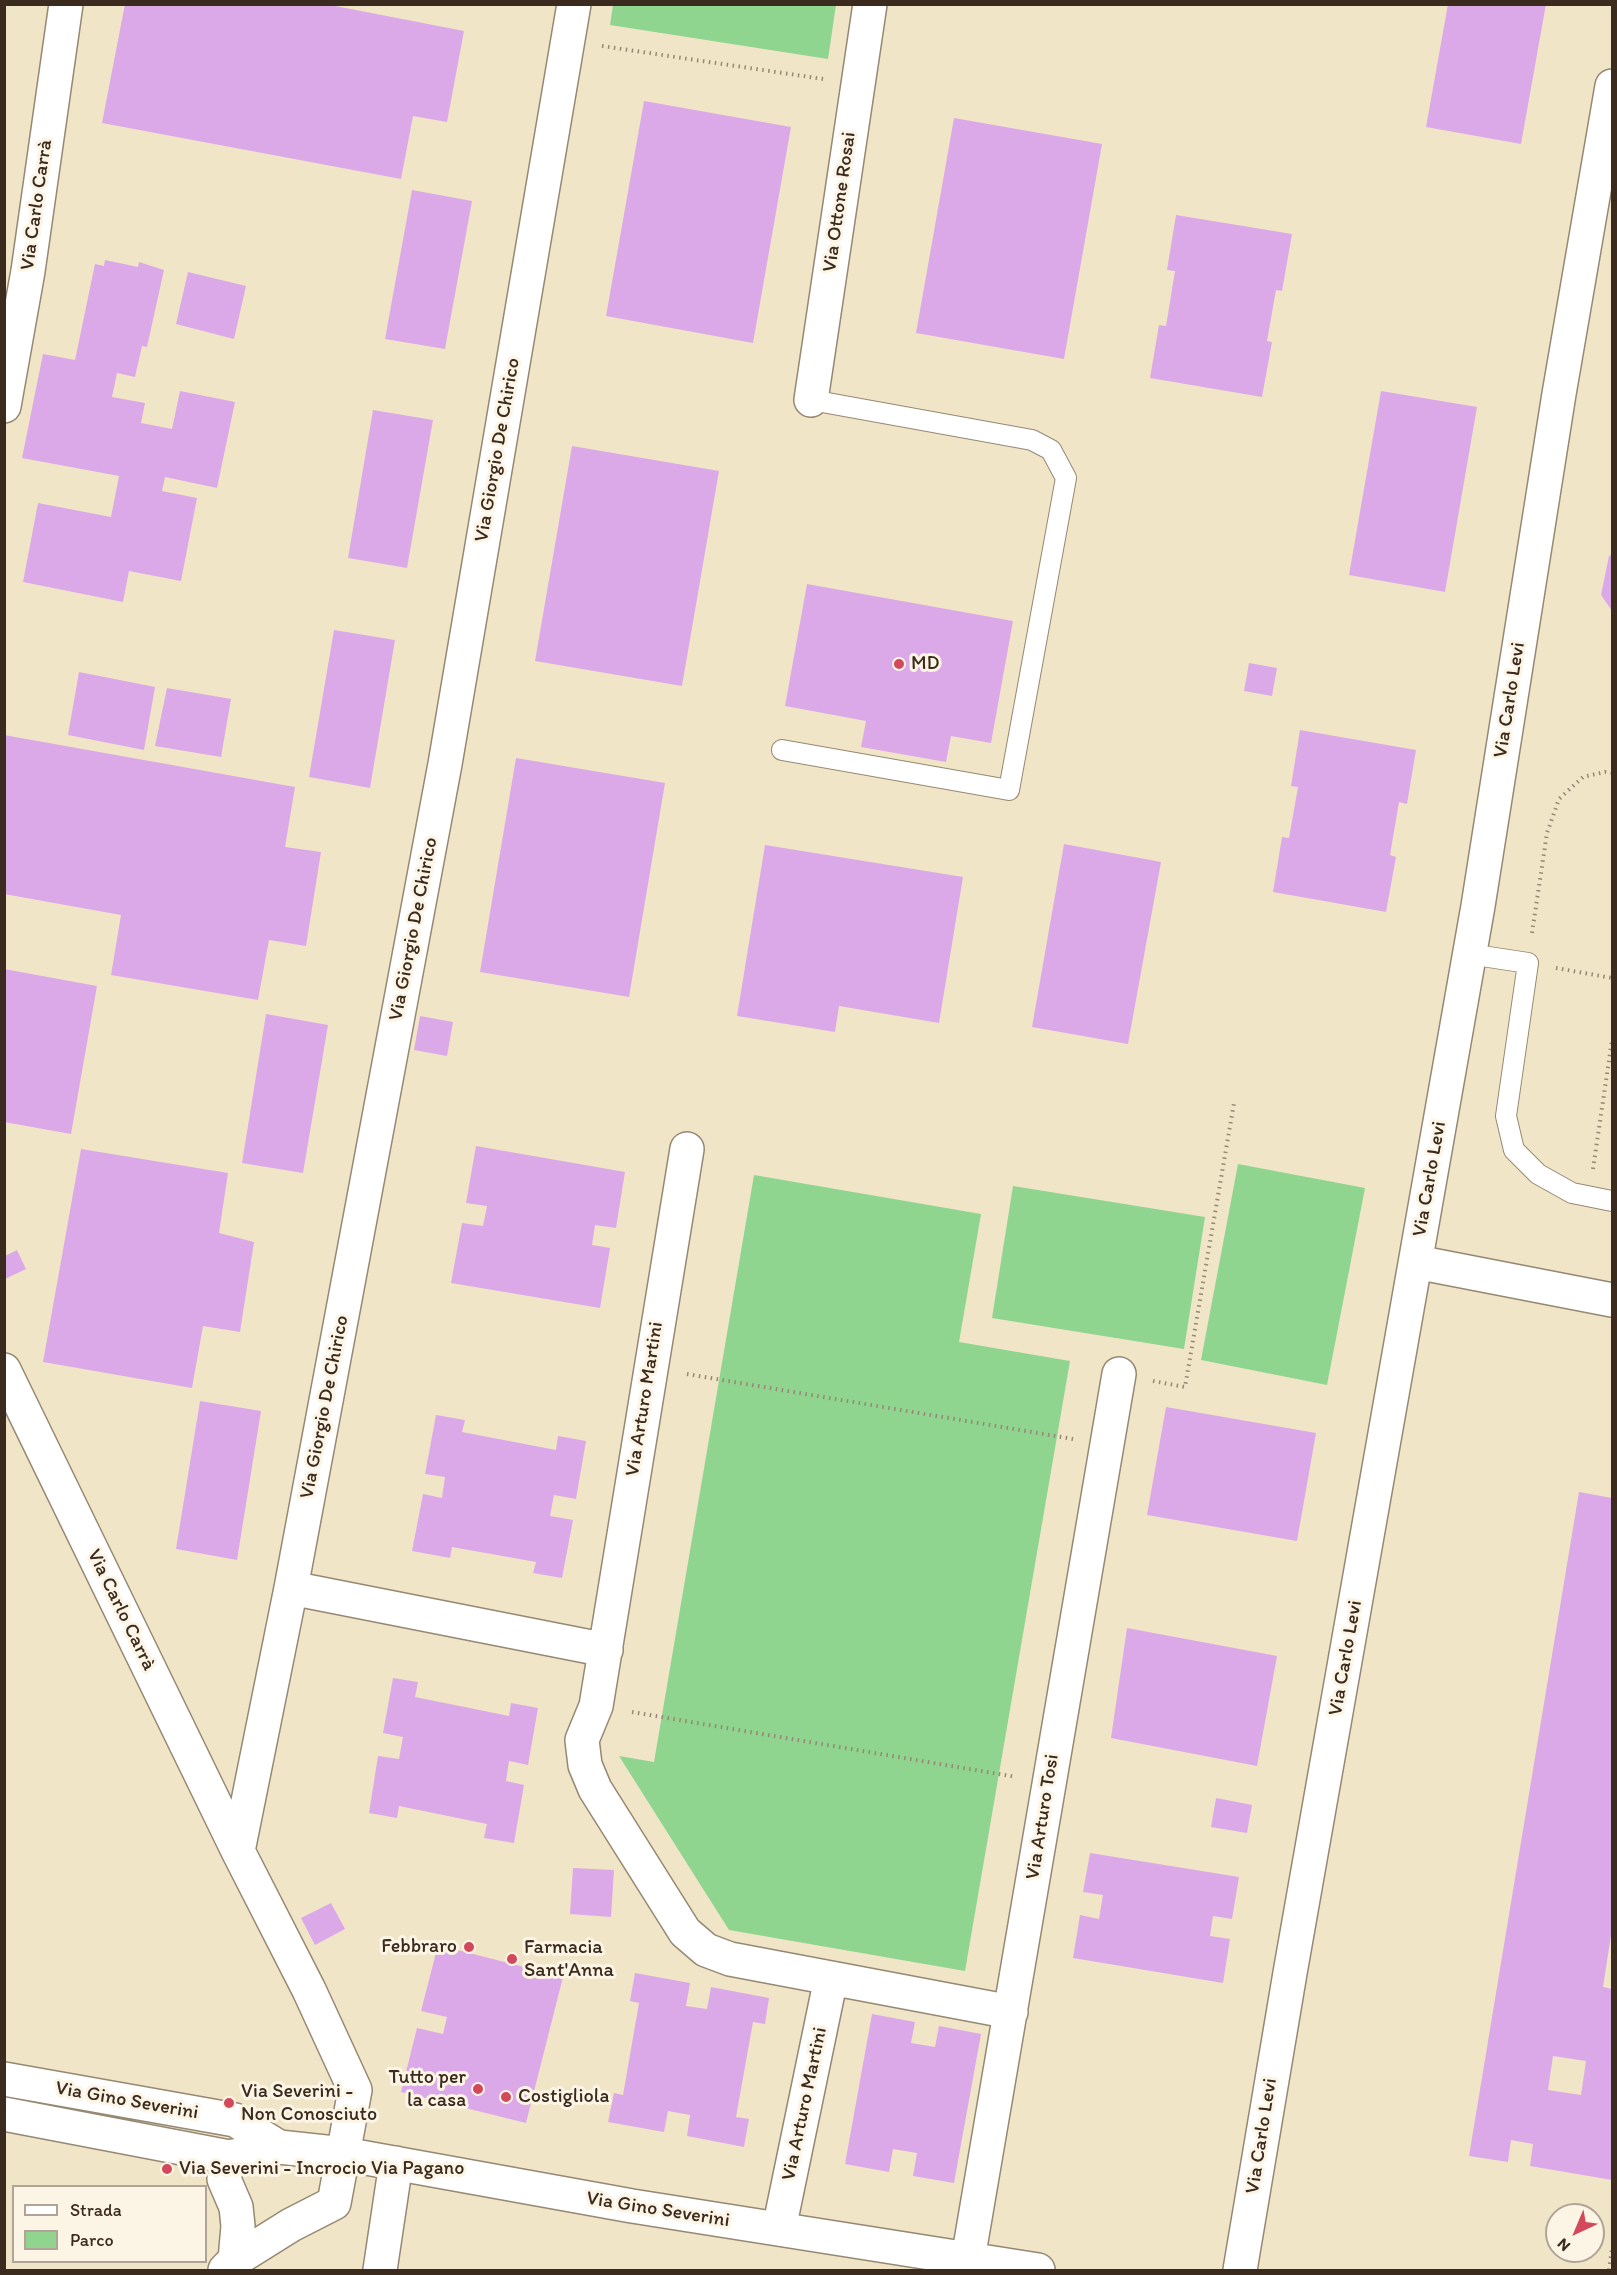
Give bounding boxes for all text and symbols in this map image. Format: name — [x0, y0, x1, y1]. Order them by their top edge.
street label: Via Ottone Rosai — [818, 130, 862, 274]
street label: Via Carlo Carrà — [16, 138, 58, 272]
street label: Via Giorgio De Chirico — [470, 356, 526, 544]
street label: Via Carlo Levi — [1489, 640, 1531, 760]
place label: MD — [911, 652, 939, 676]
marker: MD — [892, 657, 906, 671]
street label: Via Giorgio De Chirico — [384, 835, 444, 1023]
street label: Via Carlo Levi — [1408, 1119, 1452, 1239]
street label: Via Giorgio De Chirico — [295, 1313, 355, 1501]
street label: Via Arturo Martini — [621, 1320, 669, 1478]
street label: Via Carlo Carrà — [81, 1545, 161, 1675]
street label: Via Carlo Levi — [1324, 1598, 1368, 1718]
street label: Via Arturo Tosi — [1021, 1753, 1065, 1881]
place label: Febbraro — [381, 1935, 457, 1959]
place label: Farmacia Sant'Anna — [524, 1936, 614, 1983]
marker: Febbraro — [462, 1940, 476, 1954]
marker: Farmacia Sant'Anna — [505, 1952, 519, 1966]
street label: Via Arturo Martini — [777, 2025, 833, 2183]
place label: Tutto per la casa — [389, 2066, 466, 2113]
street label: Via Carlo Levi — [1241, 2076, 1283, 2196]
street label: Via Gino Severini — [54, 2077, 200, 2125]
place label: Via Severini - Non Conosciuto — [241, 2080, 377, 2127]
marker: Tutto per la casa — [471, 2082, 485, 2096]
place label: Costigliola — [518, 2085, 609, 2109]
marker: Costigliola — [499, 2090, 513, 2104]
marker: Via Severini - Non Conosciuto — [222, 2096, 236, 2110]
place label: Via Severini - Incrocio Via Pagano — [179, 2157, 464, 2181]
marker: Via Severini - Incrocio Via Pagano — [160, 2162, 174, 2176]
legend — [12, 2185, 207, 2263]
street label: Via Gino Severini — [585, 2187, 731, 2233]
text: Strada — [70, 2199, 122, 2221]
north arrow — [1545, 2203, 1605, 2263]
text: Parco — [70, 2229, 114, 2251]
text: N — [1553, 2234, 1574, 2255]

